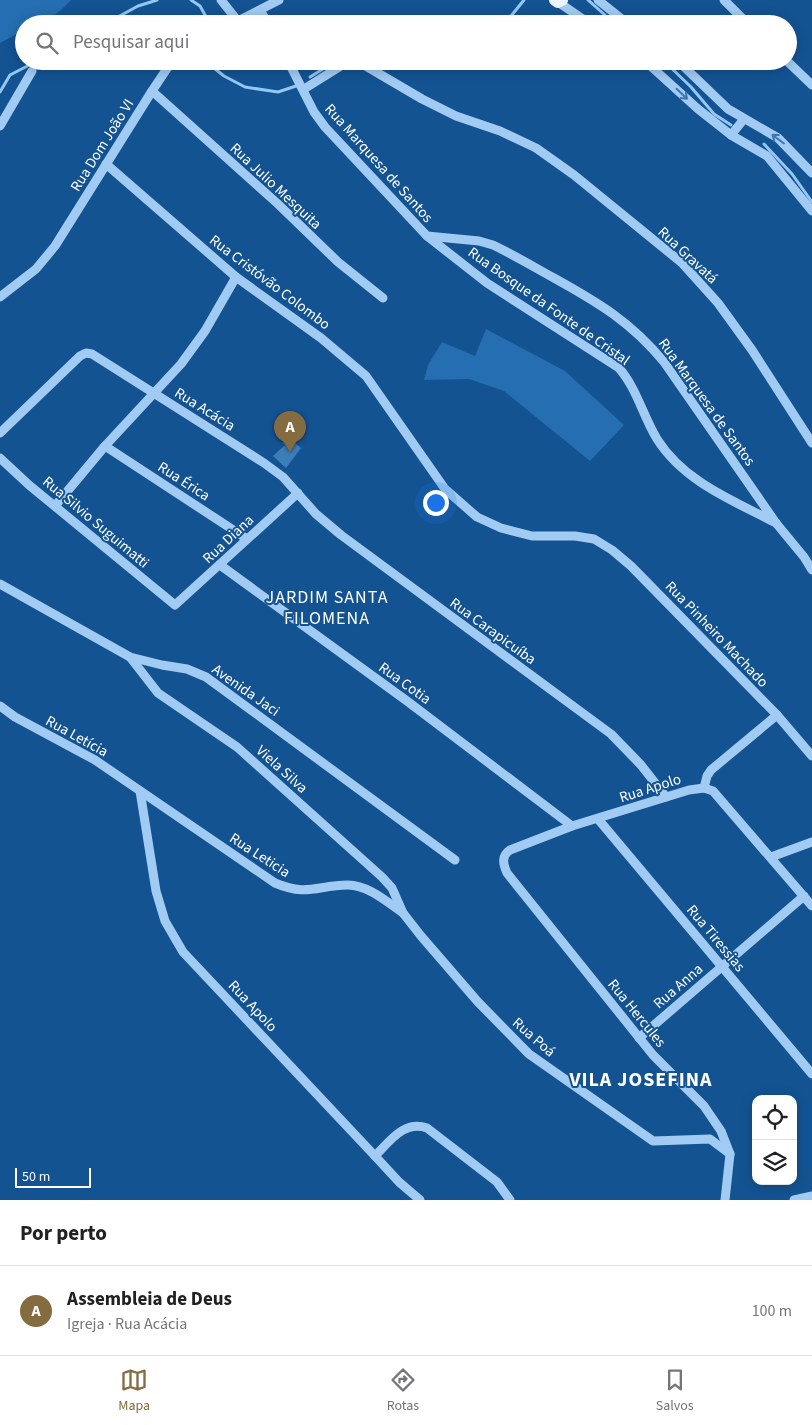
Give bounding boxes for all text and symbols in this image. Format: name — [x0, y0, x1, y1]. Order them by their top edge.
search box — [15, 15, 797, 70]
icon: search — [33, 29, 61, 57]
text: Pesquisar aqui — [73, 29, 189, 56]
one-way arrow — [676, 87, 688, 100]
street label: Rua Dom João VI — [66, 95, 139, 196]
street label: Rua Marquesa de Santos — [320, 99, 438, 227]
one-way arrow — [771, 134, 785, 144]
street label: Rua Julio Mesquita — [225, 138, 326, 234]
street label: Rua Gravatá — [653, 222, 722, 289]
street label: Rua Cristóvão Colombo — [205, 230, 335, 335]
street label: Rua Bosque da Fonte de Cristal — [463, 242, 634, 371]
street label: Rua Marquesa de Santos — [653, 334, 760, 470]
street label: Rua Acácia — [170, 383, 239, 436]
pin: A — [274, 411, 306, 452]
street label: Rua Érica — [154, 457, 214, 506]
street label: Rua Silvio Suguimatti — [38, 471, 154, 573]
your location — [423, 490, 449, 516]
street label: Rua Diana — [198, 510, 259, 569]
street label: Rua Pinheiro Machado — [660, 576, 773, 692]
district label: JARDIM SANTA FILOMENA — [266, 585, 388, 631]
street label: Rua Carapicuíba — [445, 593, 540, 670]
street label: Rua Cotia — [374, 657, 435, 710]
street label: Avenida Jaci — [208, 659, 284, 722]
street label: Rua Letícia — [42, 711, 112, 762]
street label: Viela Silva — [251, 740, 312, 798]
street label: Rua Apolo — [617, 769, 684, 808]
street label: Rua Leticia — [225, 828, 294, 883]
street label: Rua Tiressias — [681, 900, 750, 976]
street label: Rua Anna — [649, 959, 708, 1014]
street label: Rua Hercules — [603, 975, 671, 1052]
street label: Rua Apolo — [223, 976, 282, 1037]
street label: Rua Poá — [508, 1013, 560, 1062]
district label: VILA JOSEFINA — [568, 1066, 713, 1094]
map controls — [752, 1095, 797, 1185]
button: locate — [752, 1095, 797, 1140]
button: layers — [752, 1140, 797, 1185]
scale bar — [15, 1165, 91, 1188]
text: 50 m — [22, 1167, 50, 1187]
text: Por perto — [20, 1218, 107, 1248]
text: Assembleia de Deus — [67, 1286, 232, 1313]
text: A — [31, 1300, 41, 1322]
text: 100 m — [752, 1300, 792, 1322]
text: Igreja · Rua Acácia — [67, 1313, 187, 1335]
tab: Mapa — [118, 1366, 150, 1416]
tab: Rotas — [387, 1366, 419, 1416]
tab: Salvos — [656, 1366, 694, 1416]

